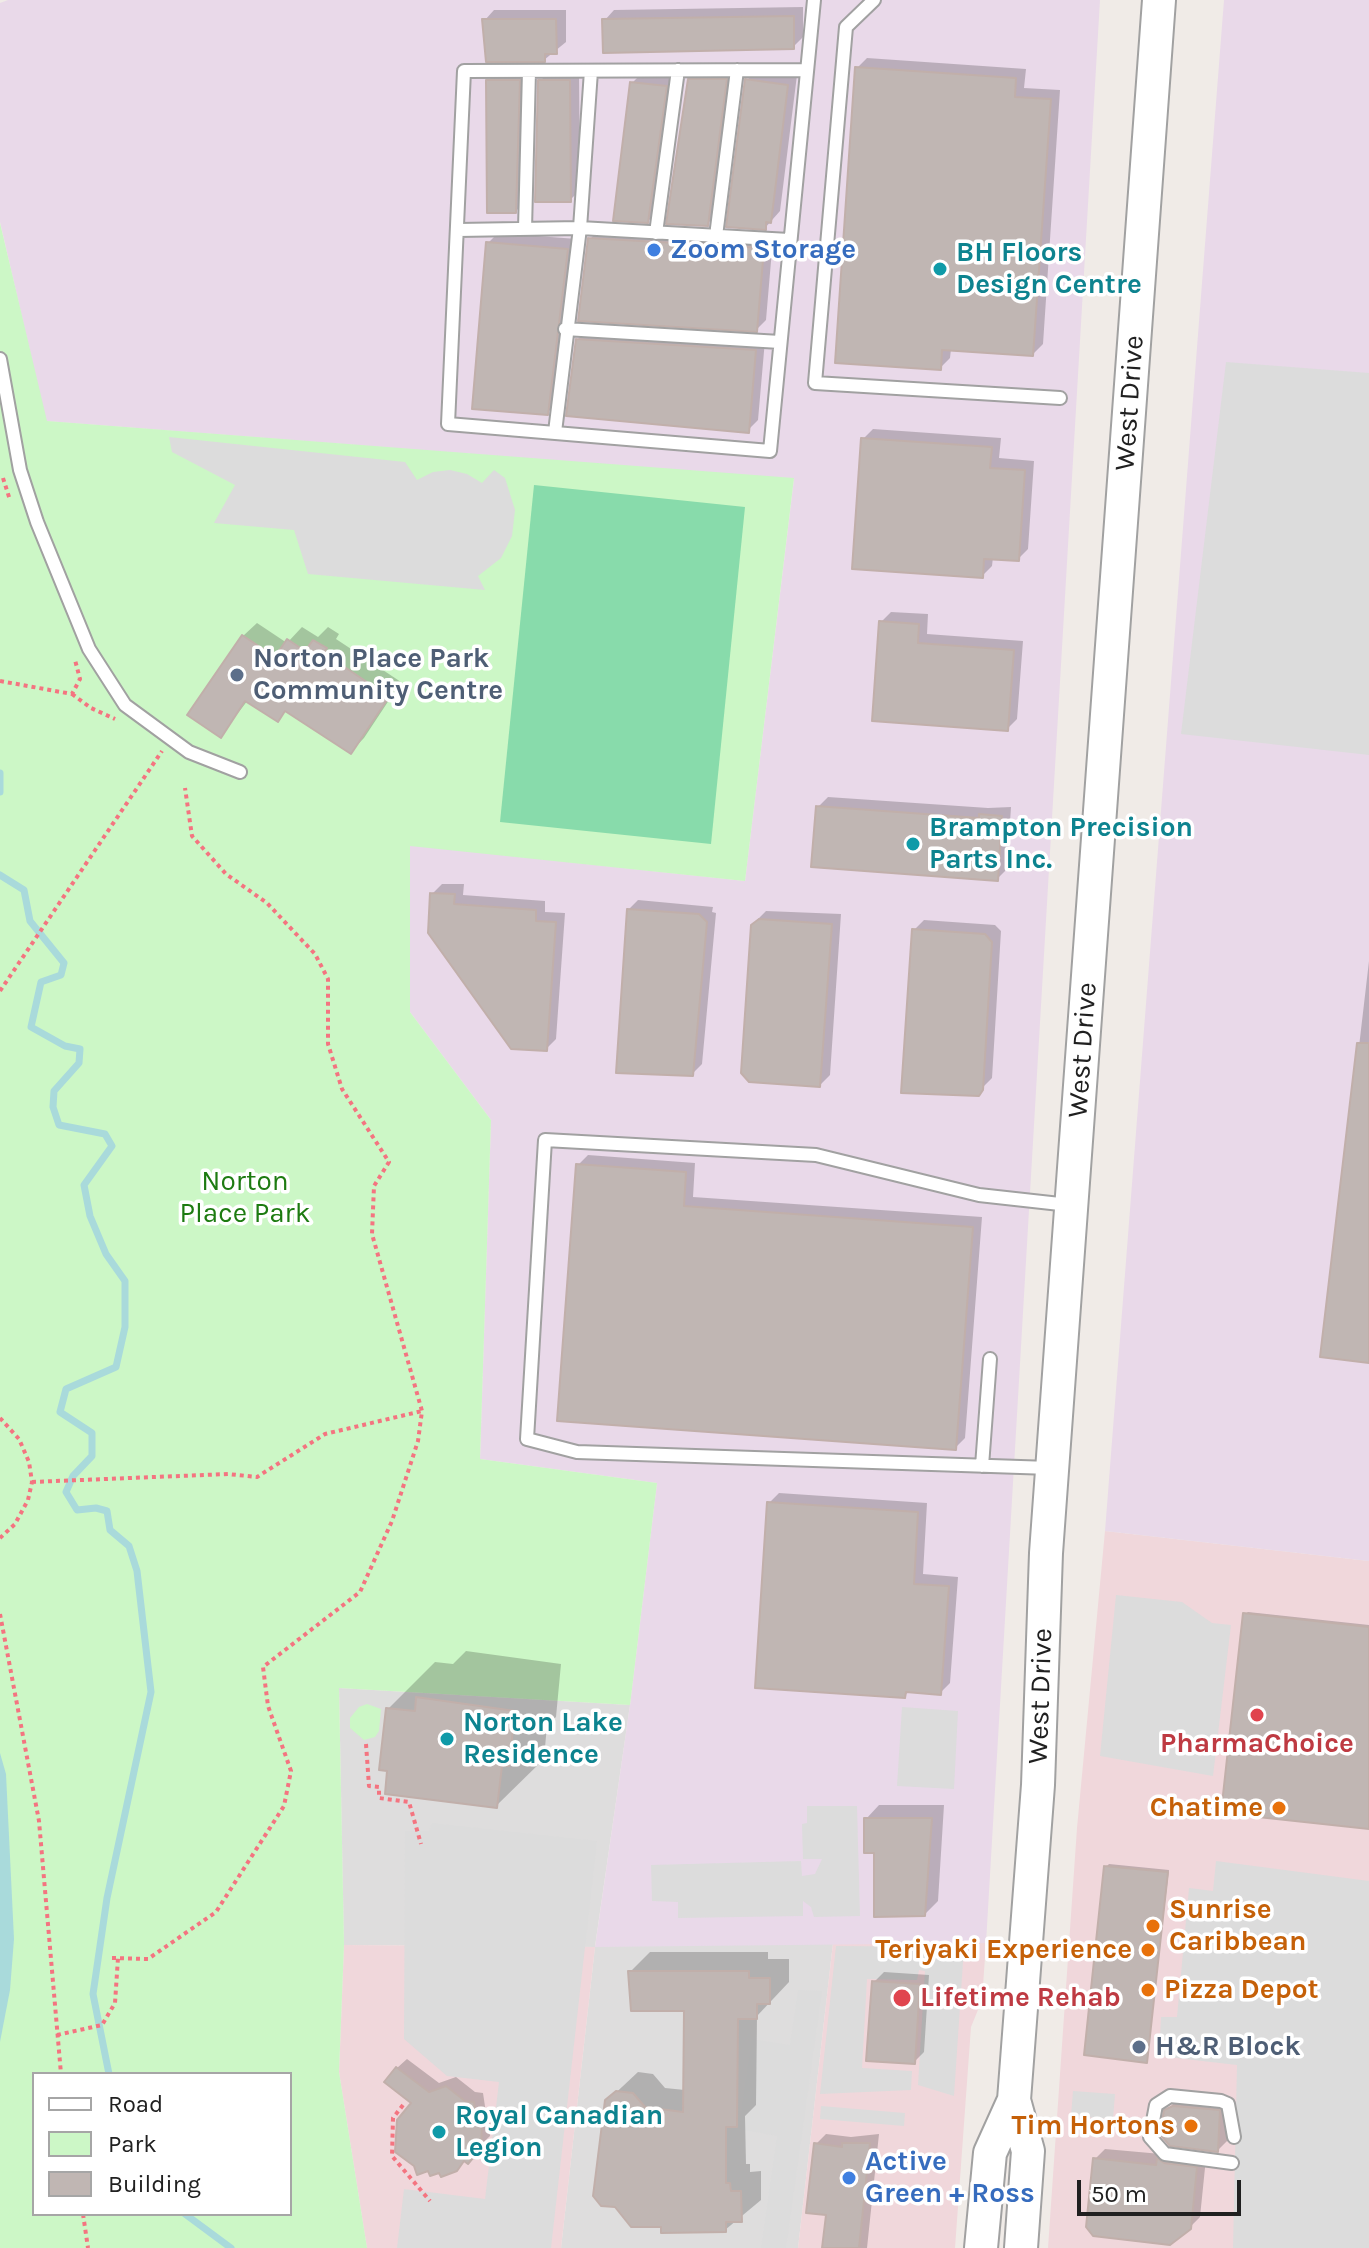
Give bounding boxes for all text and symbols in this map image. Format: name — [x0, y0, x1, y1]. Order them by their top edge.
place label: Zoom Storage — [670, 233, 856, 267]
place label: BH Floors Design Centre — [956, 236, 1142, 302]
marker: Zoom Storage — [645, 241, 663, 259]
marker: BH Floors Design Centre — [931, 260, 949, 278]
street label: West Drive — [1109, 334, 1151, 472]
place label: Norton Place Park Community Centre — [253, 642, 503, 708]
marker: Norton Place Park Community Centre — [228, 666, 246, 684]
place label: Brampton Precision Parts Inc. — [929, 811, 1193, 877]
marker: Brampton Precision Parts Inc. — [904, 835, 922, 853]
street label: West Drive — [1062, 981, 1104, 1119]
park label: Norton Place Park — [179, 1165, 311, 1231]
street label: West Drive — [1022, 1628, 1060, 1764]
place label: Norton Lake Residence — [463, 1706, 623, 1772]
marker: PharmaChoice — [1248, 1706, 1266, 1724]
place label: PharmaChoice — [1160, 1727, 1354, 1761]
marker: Norton Lake Residence — [438, 1730, 456, 1748]
place label: Chatime — [1150, 1791, 1263, 1825]
marker: Chatime — [1270, 1799, 1288, 1817]
place label: Sunrise Caribbean — [1169, 1893, 1306, 1959]
marker: Sunrise Caribbean — [1144, 1917, 1162, 1935]
place label: Teriyaki Experience — [875, 1933, 1132, 1967]
marker: Teriyaki Experience — [1139, 1941, 1157, 1959]
place label: Pizza Depot — [1164, 1973, 1319, 2007]
place label: Lifetime Rehab — [920, 1981, 1121, 2015]
marker: Pizza Depot — [1139, 1981, 1157, 1999]
marker: Lifetime Rehab — [891, 1987, 913, 2009]
place label: H&R Block — [1155, 2030, 1301, 2064]
marker: H&R Block — [1130, 2038, 1148, 2056]
legend — [32, 2072, 292, 2216]
text: Road — [108, 2090, 163, 2118]
place label: Royal Canadian Legion — [455, 2099, 663, 2165]
place label: Tim Hortons — [1012, 2109, 1175, 2143]
marker: Tim Hortons — [1182, 2117, 1200, 2135]
marker: Royal Canadian Legion — [430, 2123, 448, 2141]
text: Park — [108, 2130, 157, 2158]
place label: Active Green + Ross — [865, 2145, 1035, 2211]
scale bar — [1081, 2164, 1245, 2214]
marker: Active Green + Ross — [840, 2169, 858, 2187]
text: Building — [108, 2170, 201, 2198]
text: 50 m — [1091, 2180, 1147, 2208]

